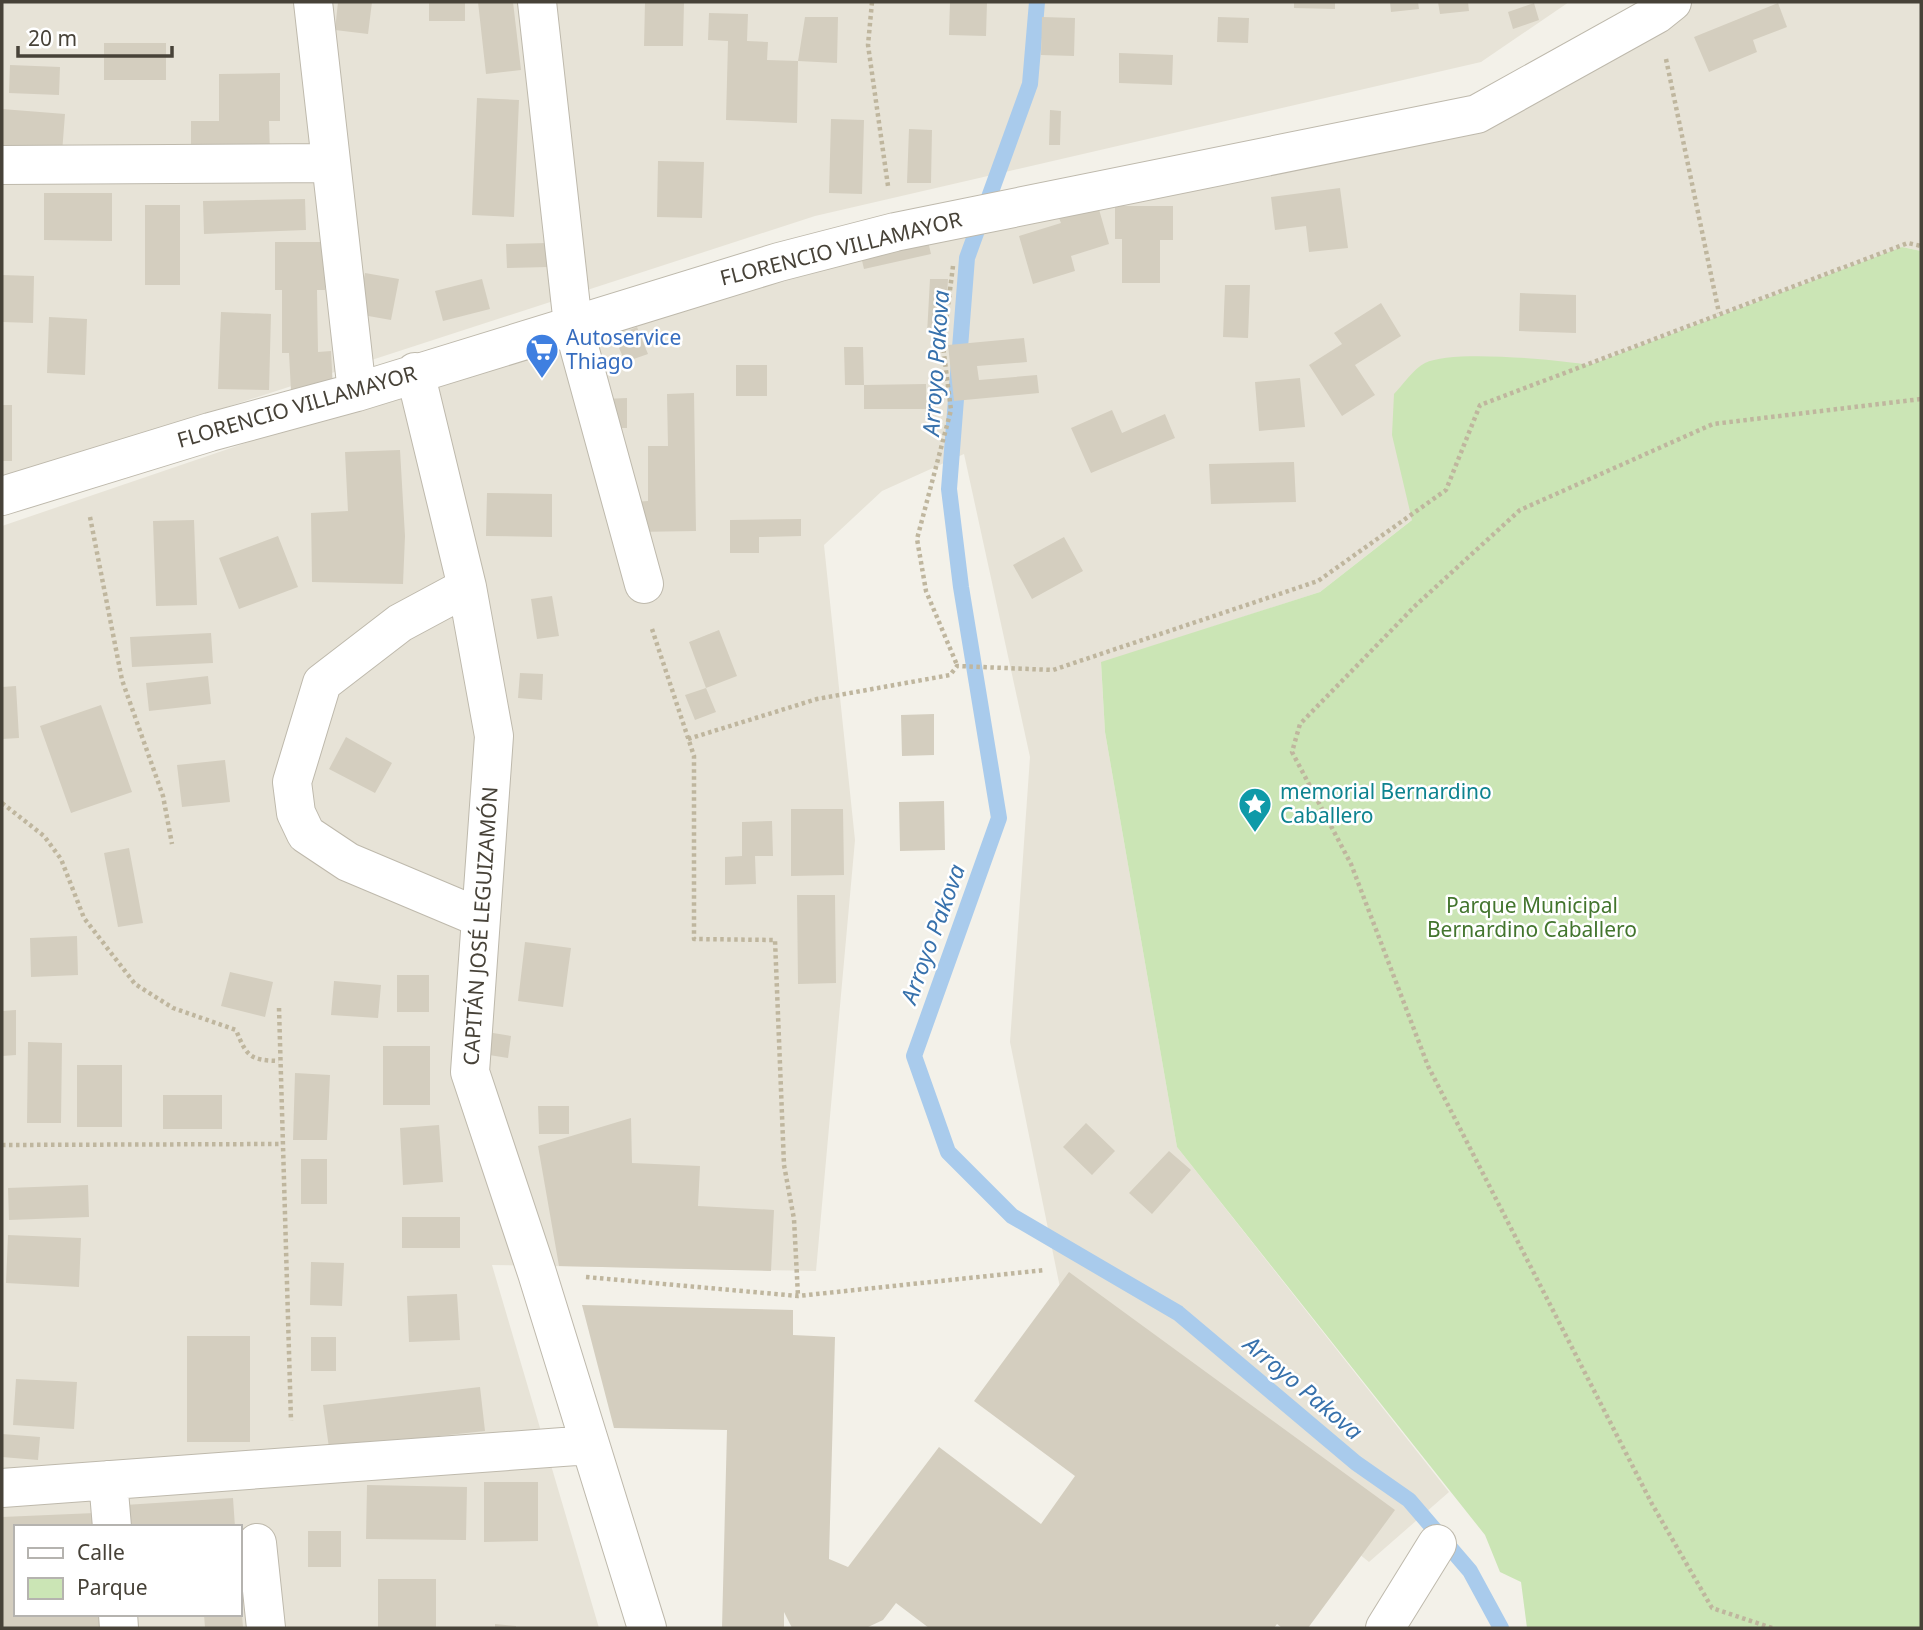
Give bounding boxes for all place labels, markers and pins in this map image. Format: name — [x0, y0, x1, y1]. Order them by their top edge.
place label: Autoservice Thiago — [566, 323, 681, 375]
supermarket icon: Autoservice Thiago — [523, 331, 561, 380]
place label: memorial Bernardino Caballero — [1280, 777, 1492, 829]
place icon: memorial Bernardino Caballero — [1236, 785, 1274, 834]

